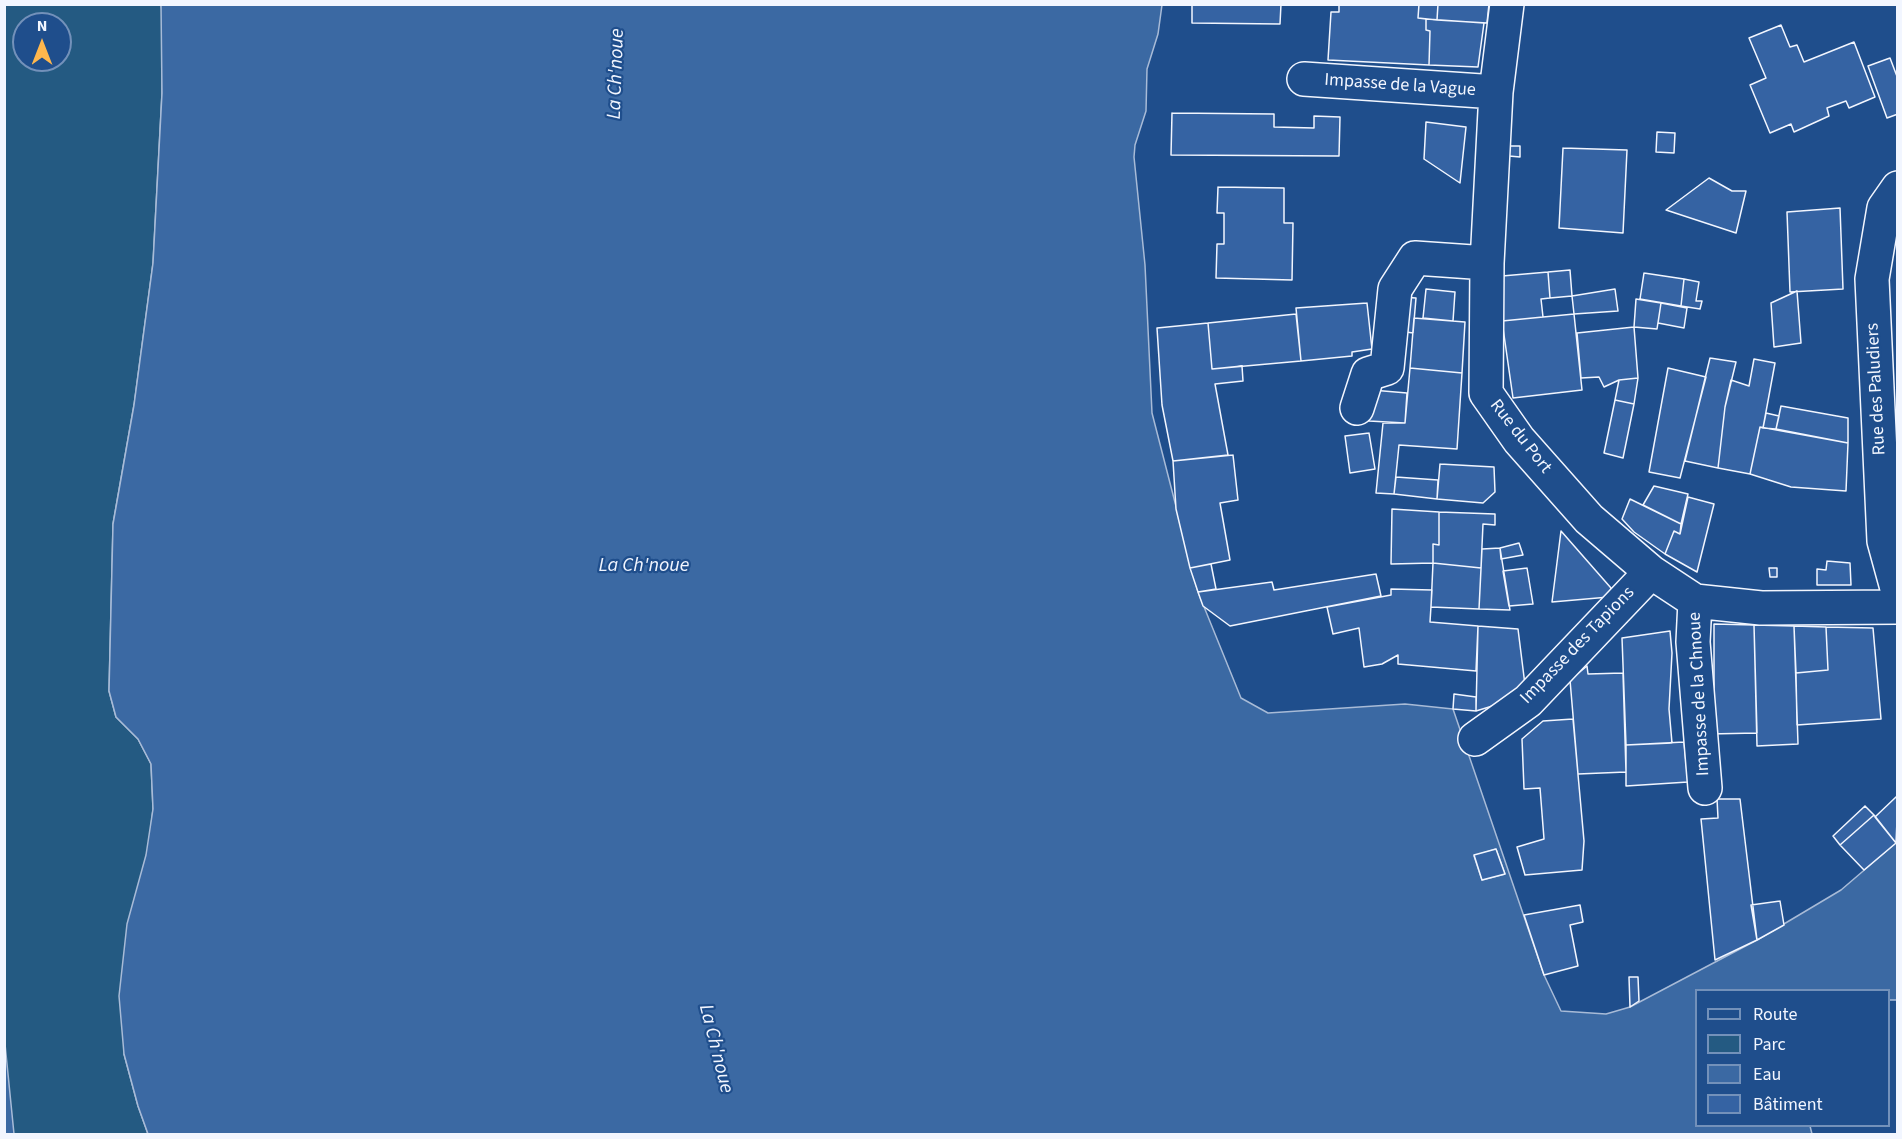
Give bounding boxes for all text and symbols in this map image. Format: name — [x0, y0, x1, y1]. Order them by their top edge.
north arrow — [12, 12, 72, 72]
text: N — [37, 15, 47, 37]
water label: La Ch'noue — [603, 28, 631, 120]
street label: Impasse de la Vague — [1324, 70, 1476, 102]
street label: Rue des Paludiers — [1863, 322, 1891, 456]
street label: Rue du Port — [1484, 396, 1556, 478]
water label: La Ch'noue — [599, 555, 689, 579]
street label: Impasse des Tapions — [1516, 583, 1640, 709]
street label: Impasse de la Chnoue — [1685, 611, 1715, 777]
legend — [1695, 989, 1890, 1127]
water label: La Ch'noue — [692, 1002, 738, 1096]
text: Route — [1753, 1002, 1797, 1027]
text: Parc — [1753, 1032, 1786, 1057]
text: Eau — [1753, 1062, 1781, 1087]
text: Bâtiment — [1753, 1092, 1823, 1117]

